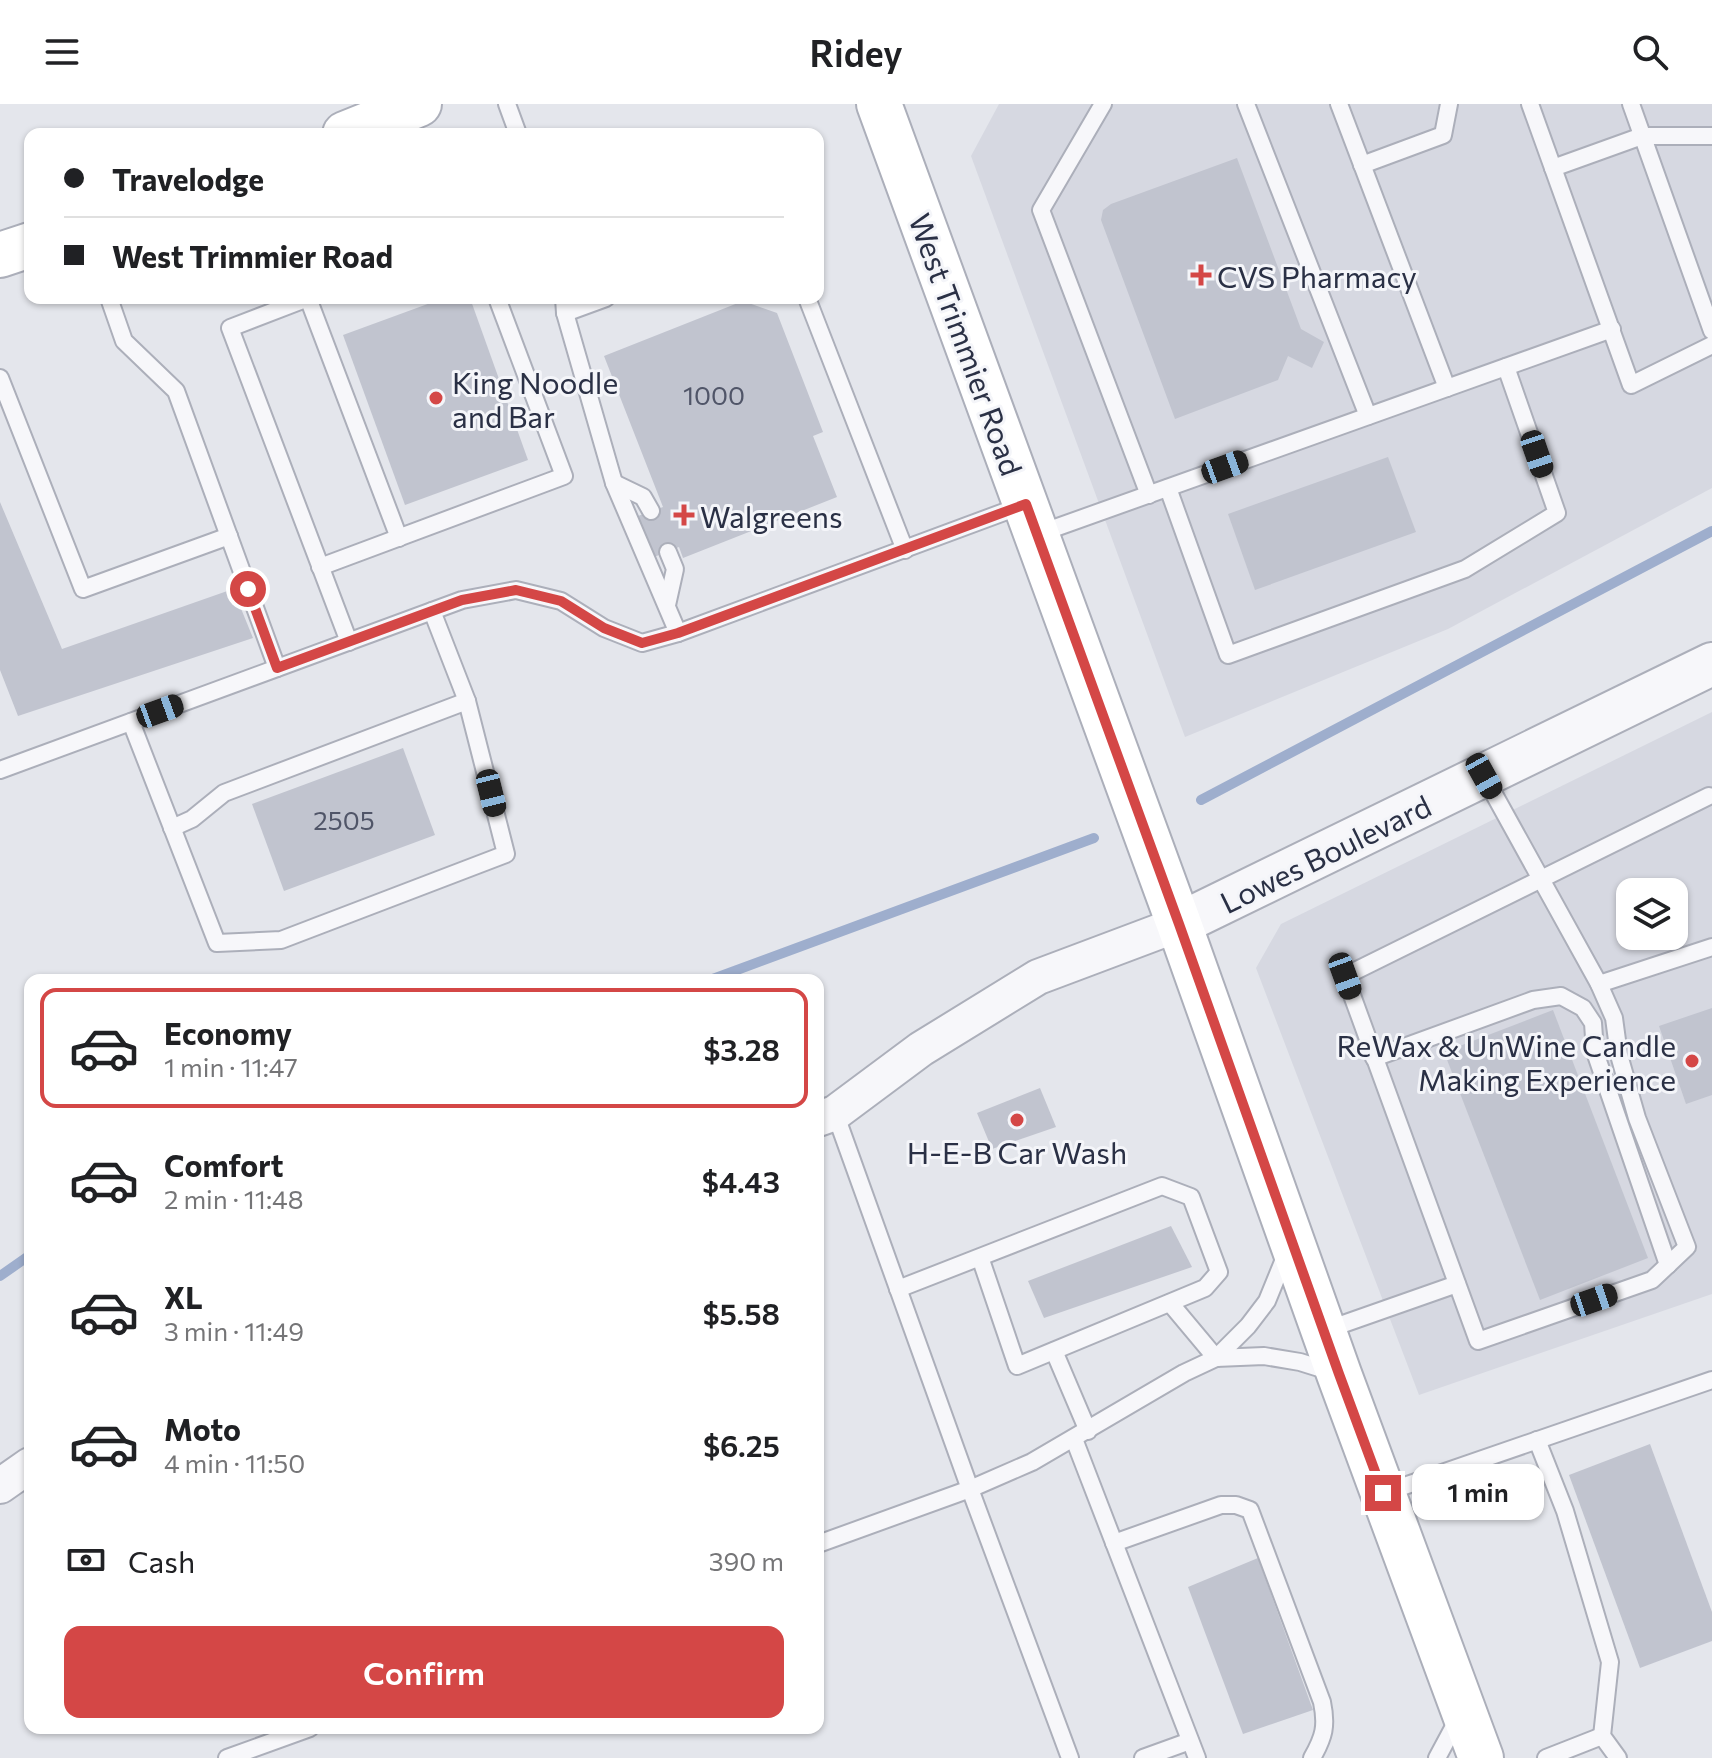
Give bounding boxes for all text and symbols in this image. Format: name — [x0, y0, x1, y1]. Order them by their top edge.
icon: menu — [40, 30, 84, 74]
text: Ridey — [809, 30, 903, 74]
icon: search — [1628, 30, 1672, 74]
text: Travelodge — [112, 160, 264, 197]
street label: West Trimmier Road — [902, 208, 1032, 480]
text: West Trimmier Road — [112, 237, 393, 274]
place label: CVS Pharmacy — [1217, 257, 1417, 294]
marker: CVS Pharmacy — [1192, 266, 1210, 284]
place label: King Noodle and Bar — [452, 363, 618, 434]
house number: 1000 — [683, 379, 745, 410]
marker: King Noodle and Bar — [427, 389, 445, 407]
car — [1518, 427, 1556, 481]
car — [1198, 448, 1252, 486]
place label: Walgreens — [700, 497, 843, 534]
marker: Walgreens — [675, 506, 693, 524]
route start — [230, 571, 266, 607]
car — [133, 692, 187, 730]
car — [1462, 749, 1506, 803]
car — [474, 767, 508, 819]
street label: Lowes Boulevard — [1214, 786, 1436, 920]
house number: 2505 — [313, 804, 375, 835]
map controls — [1616, 878, 1688, 950]
button: layers — [1616, 878, 1688, 950]
car — [1326, 949, 1364, 1003]
icon: car — [68, 1012, 140, 1084]
text: Economy — [164, 1014, 292, 1051]
place label: ReWax & UnWine Candle Making Experience — [1337, 1026, 1676, 1097]
text: $3.28 — [703, 1030, 780, 1067]
text: 1 min · 11:47 — [164, 1051, 298, 1082]
marker: ReWax & UnWine Candle Making Experience — [1683, 1052, 1701, 1070]
marker: H-E-B Car Wash — [1008, 1111, 1026, 1129]
place label: H-E-B Car Wash — [907, 1133, 1127, 1170]
icon: car — [68, 1144, 140, 1216]
text: Comfort — [164, 1146, 283, 1183]
text: $4.43 — [702, 1162, 780, 1199]
text: 2 min · 11:48 — [164, 1183, 304, 1214]
icon: car — [68, 1276, 140, 1348]
text: XL — [164, 1278, 203, 1315]
car — [1567, 1281, 1621, 1319]
text: $5.58 — [702, 1294, 780, 1331]
text: 3 min · 11:49 — [164, 1315, 304, 1346]
icon: car — [68, 1408, 140, 1480]
text: Moto — [164, 1410, 241, 1447]
text: $6.25 — [703, 1426, 780, 1463]
text: 4 min · 11:50 — [164, 1447, 305, 1478]
callout: 1 min — [1411, 1465, 1543, 1521]
route end — [1365, 1475, 1401, 1511]
text: 1 min — [1447, 1476, 1509, 1507]
icon: cash — [64, 1538, 108, 1582]
text: Cash — [128, 1542, 195, 1579]
text: 390 m — [709, 1545, 784, 1576]
button: Confirm — [64, 1626, 784, 1718]

